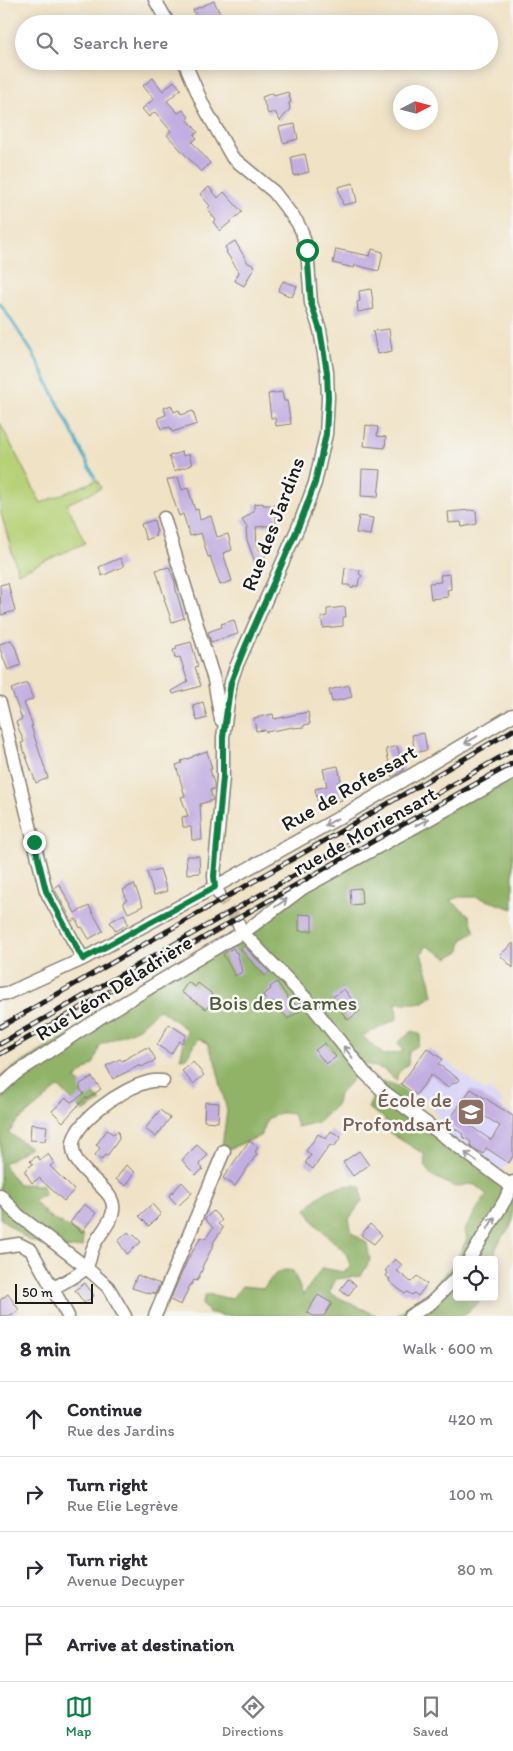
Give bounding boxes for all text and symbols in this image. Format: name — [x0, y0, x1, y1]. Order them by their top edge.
search box — [15, 15, 498, 70]
icon: search — [33, 29, 61, 57]
text: Search here — [73, 31, 168, 54]
north arrow — [393, 85, 438, 130]
route start — [296, 239, 319, 262]
street label: Rue des Jardins — [236, 453, 310, 594]
one-way arrow — [465, 735, 479, 745]
street label: Rue de Rofessart — [277, 739, 421, 836]
street label: rue de Moriensart — [289, 781, 441, 880]
one-way arrow — [414, 817, 429, 826]
one-way arrow — [325, 818, 339, 828]
route end — [23, 831, 46, 854]
one-way arrow — [274, 898, 288, 908]
street label: Rue Léon Deladrière — [31, 929, 197, 1046]
park label: Bois des Carmes — [209, 990, 357, 1015]
one-way arrow — [343, 1046, 354, 1059]
place label: École de Profondsart — [342, 1087, 452, 1136]
school or university icon: École de Profondsart — [456, 1097, 486, 1127]
one-way arrow — [464, 1152, 478, 1162]
one-way arrow — [486, 1217, 496, 1231]
map controls — [453, 1256, 498, 1301]
button: locate — [453, 1256, 498, 1301]
scale bar — [15, 1281, 92, 1304]
text: 50 m — [22, 1284, 53, 1301]
text: 8 min — [20, 1336, 70, 1361]
text: Walk · 600 m — [403, 1339, 493, 1358]
text: Continue — [67, 1398, 142, 1421]
icon: ahead — [20, 1405, 48, 1433]
text: 420 m — [448, 1410, 493, 1429]
text: Rue des Jardins — [67, 1421, 175, 1440]
text: Turn right — [67, 1473, 148, 1496]
icon: right — [20, 1480, 48, 1508]
text: 100 m — [449, 1485, 493, 1504]
text: Rue Elie Legrève — [67, 1496, 178, 1515]
text: Turn right — [67, 1548, 148, 1571]
icon: right — [20, 1555, 48, 1583]
text: 80 m — [457, 1560, 493, 1579]
text: Avenue Decuyper — [67, 1571, 185, 1590]
icon: arrive — [20, 1630, 48, 1658]
text: Arrive at destination — [67, 1633, 234, 1656]
tab: Map — [65, 1693, 93, 1740]
tab: Directions — [222, 1693, 283, 1740]
tab: Saved — [413, 1693, 448, 1740]

